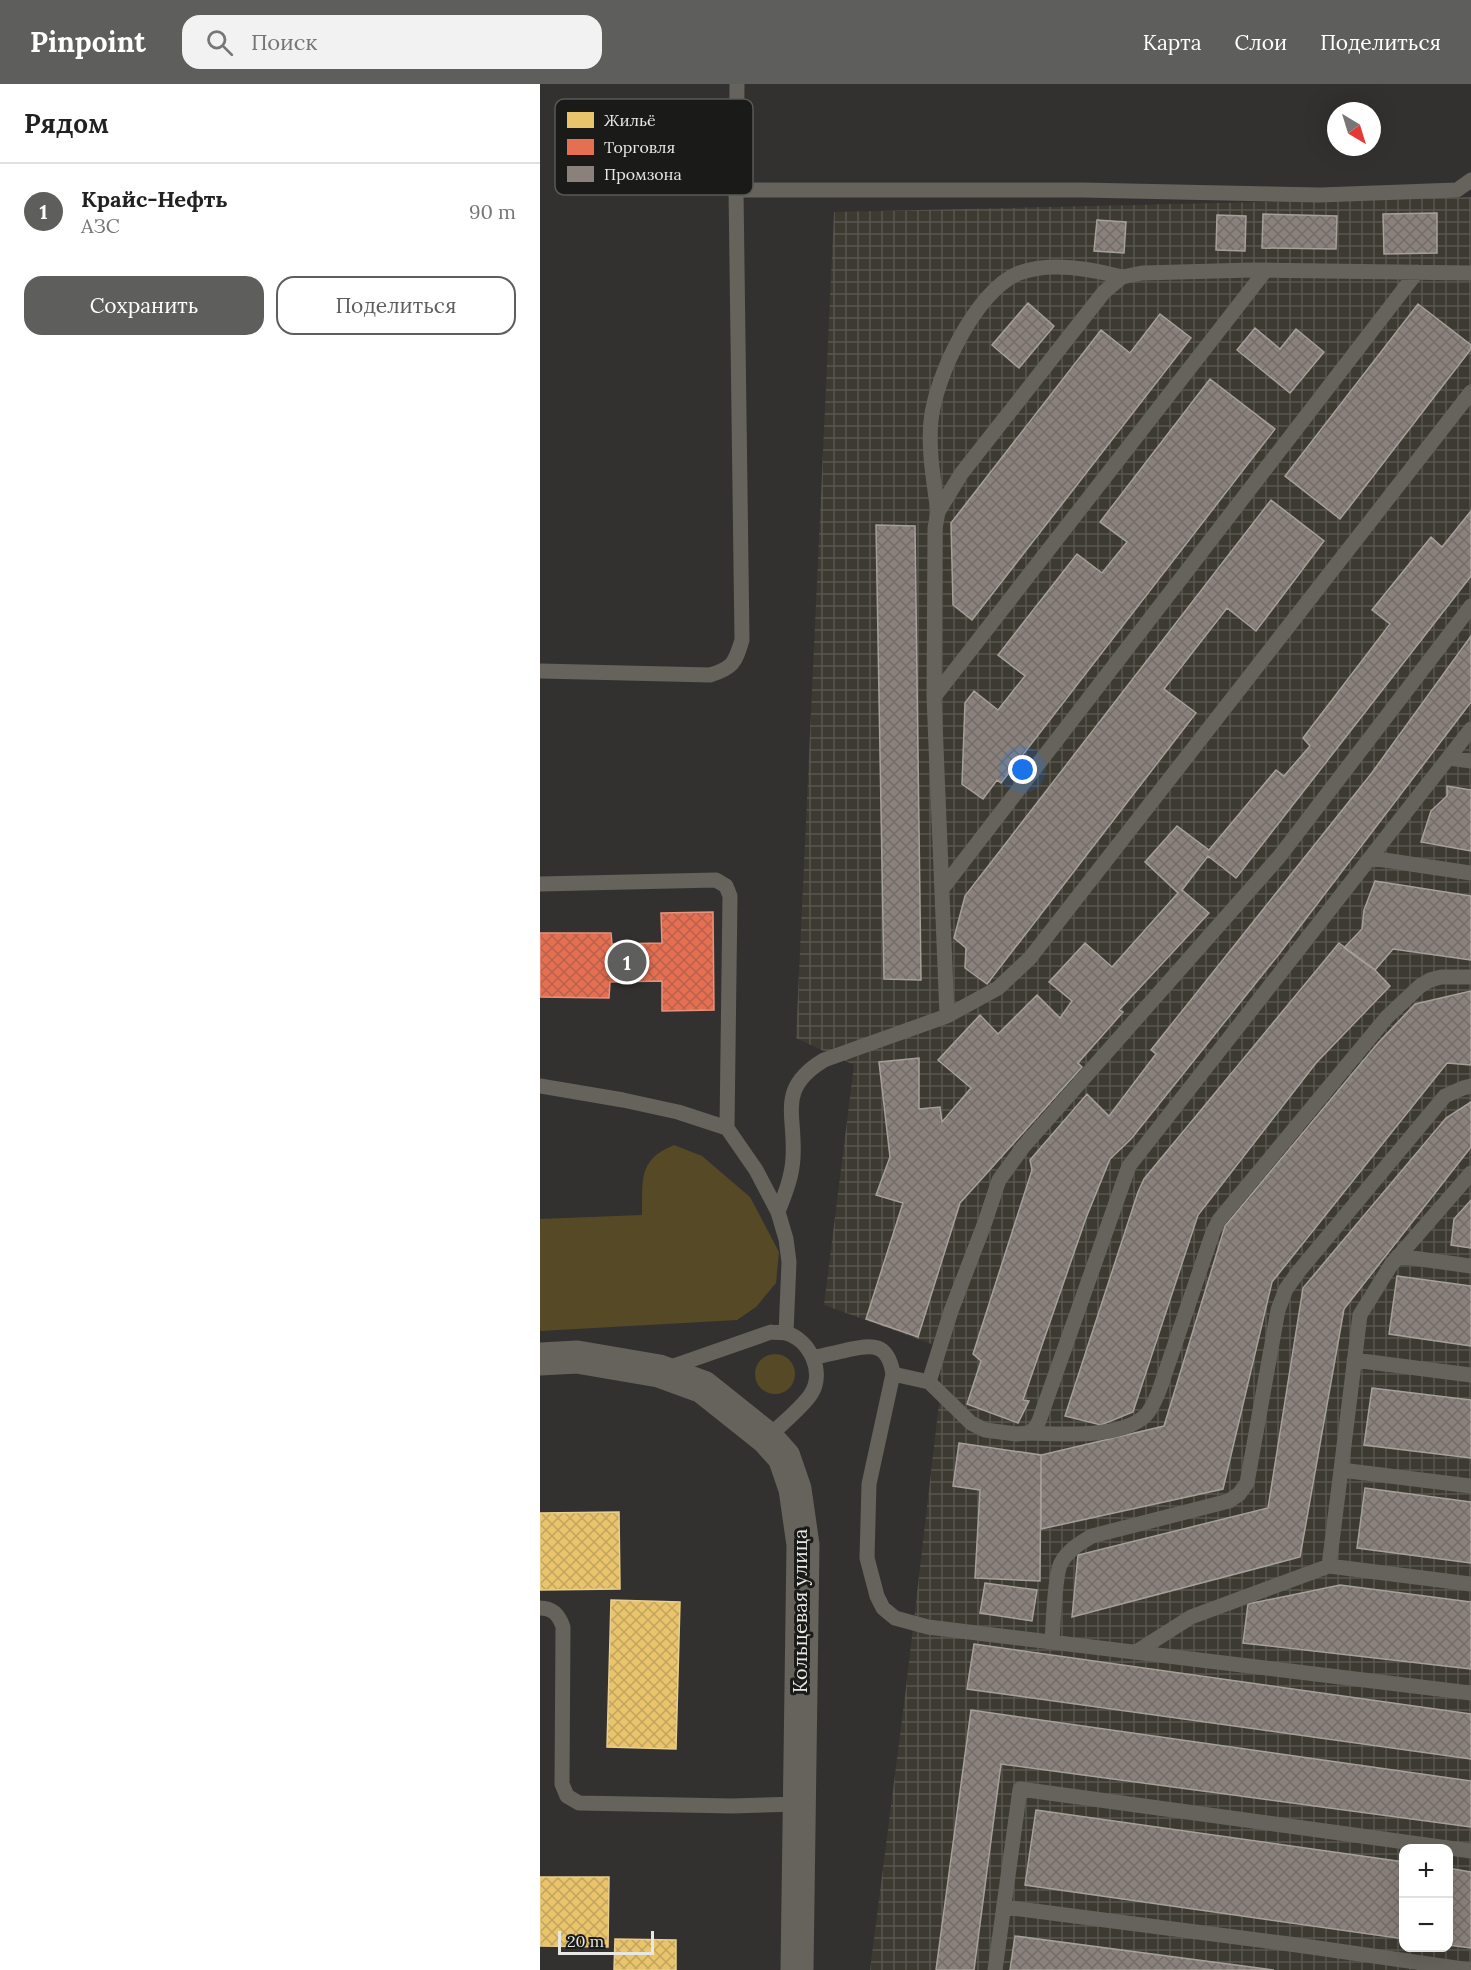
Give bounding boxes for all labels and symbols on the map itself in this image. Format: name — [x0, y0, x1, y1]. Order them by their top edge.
legend — [555, 99, 753, 195]
north arrow — [1327, 102, 1381, 156]
text: Жильё — [604, 110, 656, 130]
text: Торговля — [604, 137, 675, 157]
text: Промзона — [604, 164, 682, 184]
your location — [1008, 755, 1037, 784]
pin: 1 — [608, 940, 646, 984]
street label: Кольцевая улица — [787, 1529, 812, 1693]
scale bar — [558, 1928, 654, 1956]

